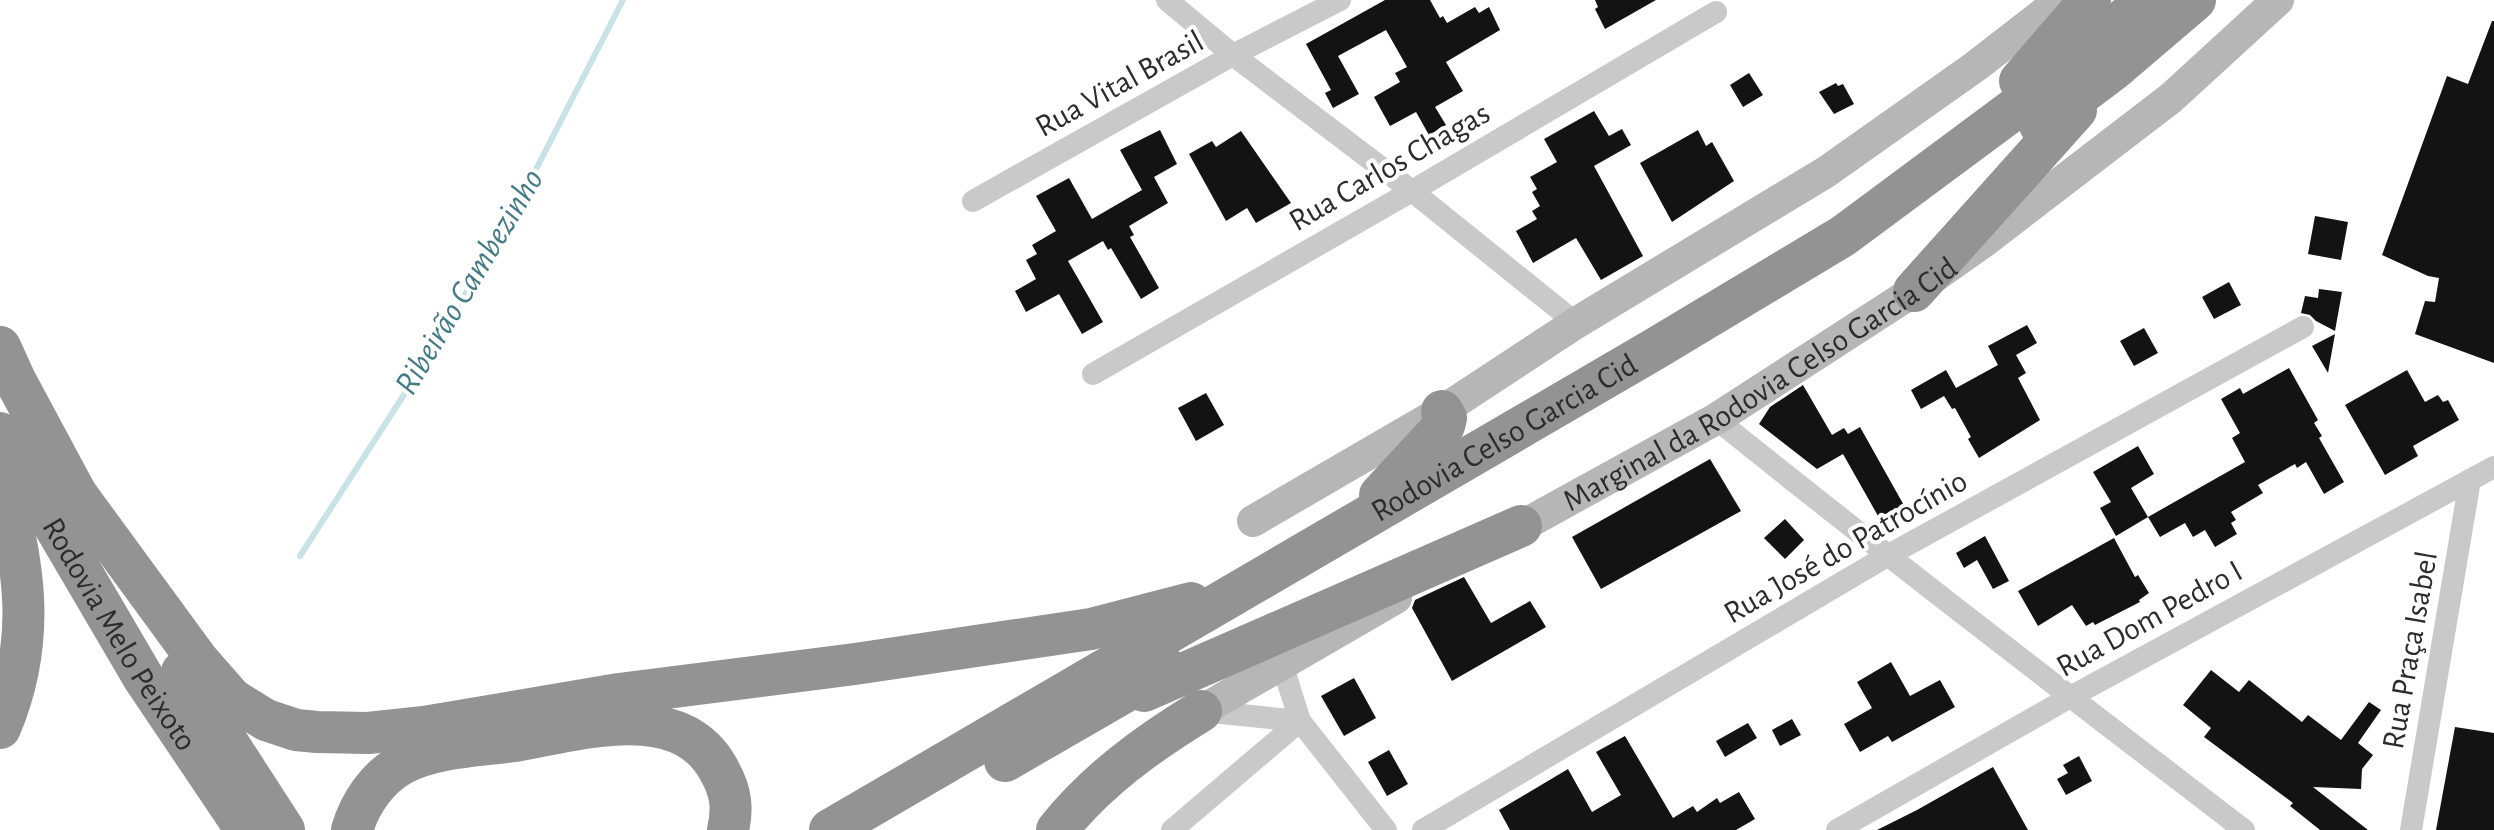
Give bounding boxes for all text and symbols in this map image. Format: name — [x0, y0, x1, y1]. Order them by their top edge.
street label: Rua Vital Brasil — [1030, 25, 1209, 143]
street label: Rua Carlos Chagas — [1284, 97, 1495, 237]
water label: Ribeirão Cambezinho — [389, 164, 550, 401]
street label: Marginal da Rodovia Celso Garcia Cid — [1558, 251, 1963, 517]
street label: Rodovia Celso Garcia Cid — [1366, 348, 1643, 528]
street label: Rua José do Patrocínio — [1719, 464, 1972, 629]
street label: Rodovia Melo Peixoto — [36, 512, 203, 756]
street label: Rua Praça Isabel — [2377, 549, 2443, 752]
street label: Rua Dom Pedro I — [2051, 555, 2248, 683]

